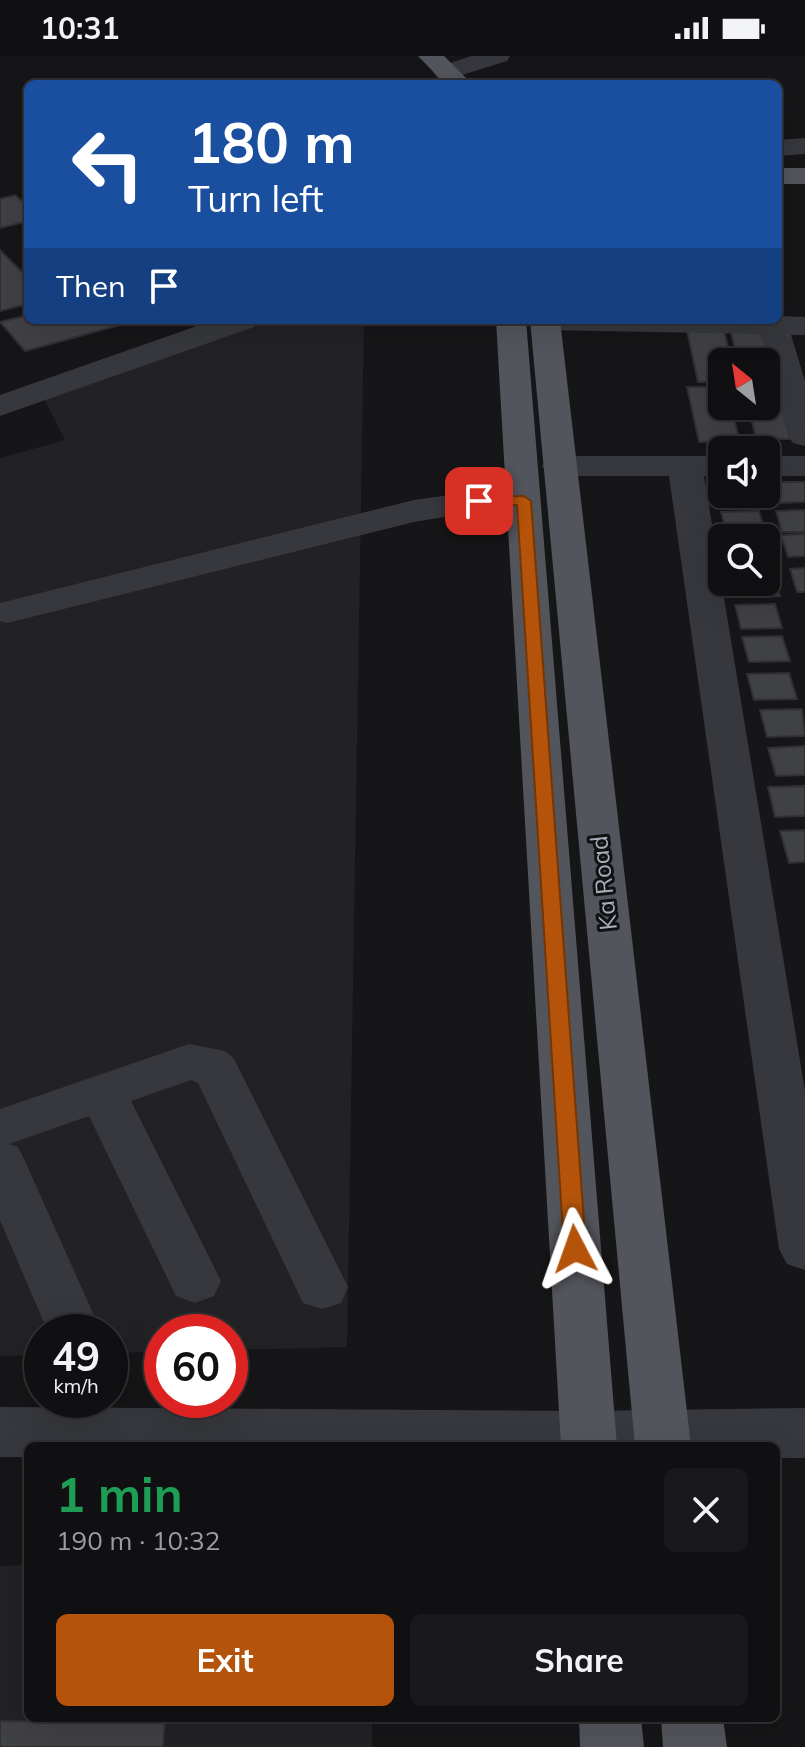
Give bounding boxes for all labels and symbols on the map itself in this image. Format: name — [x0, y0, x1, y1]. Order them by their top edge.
north arrow — [708, 348, 780, 420]
pin — [445, 467, 513, 535]
street label: Ka Road — [583, 834, 623, 932]
position arrow — [533, 1207, 617, 1291]
speed limit sign: 60 — [144, 1314, 248, 1418]

